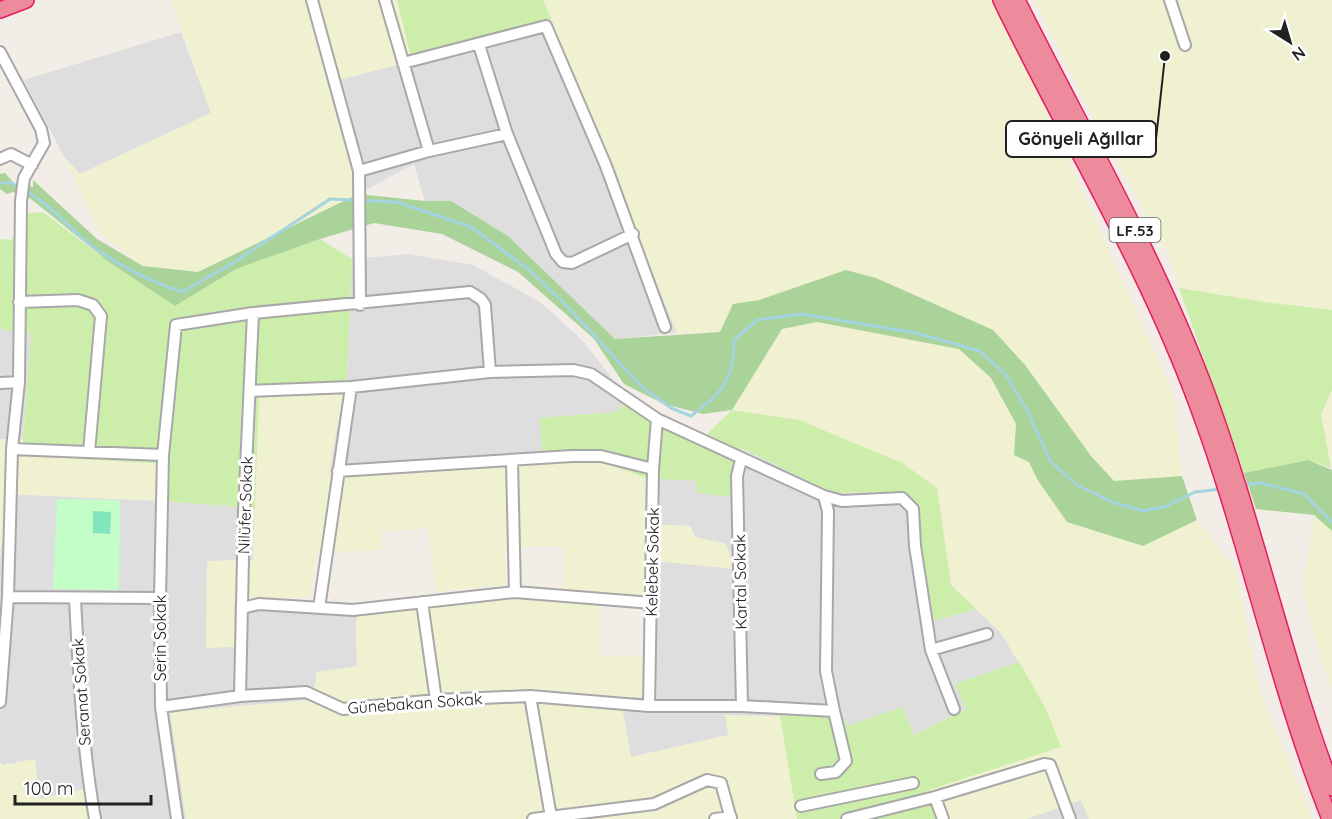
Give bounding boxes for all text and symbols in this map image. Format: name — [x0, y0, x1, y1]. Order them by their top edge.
north arrow — [1260, 12, 1320, 72]
text: N — [1288, 42, 1310, 66]
callout: Gönyeli Ağıllar — [1006, 121, 1156, 157]
text: Gönyeli Ağıllar — [1018, 127, 1144, 150]
road number: LF.53 — [1110, 218, 1160, 242]
street label: Nilüfer Sokak — [233, 456, 257, 554]
street label: Kelebek Sokak — [641, 507, 663, 617]
street label: Kartal Sokak — [729, 534, 751, 630]
street label: Serin Sokak — [150, 595, 170, 681]
street label: Seranat Sokak — [67, 638, 95, 746]
street label: Günebakan Sokak — [347, 688, 483, 718]
scale bar — [15, 768, 152, 806]
text: 100 m — [24, 777, 73, 800]

